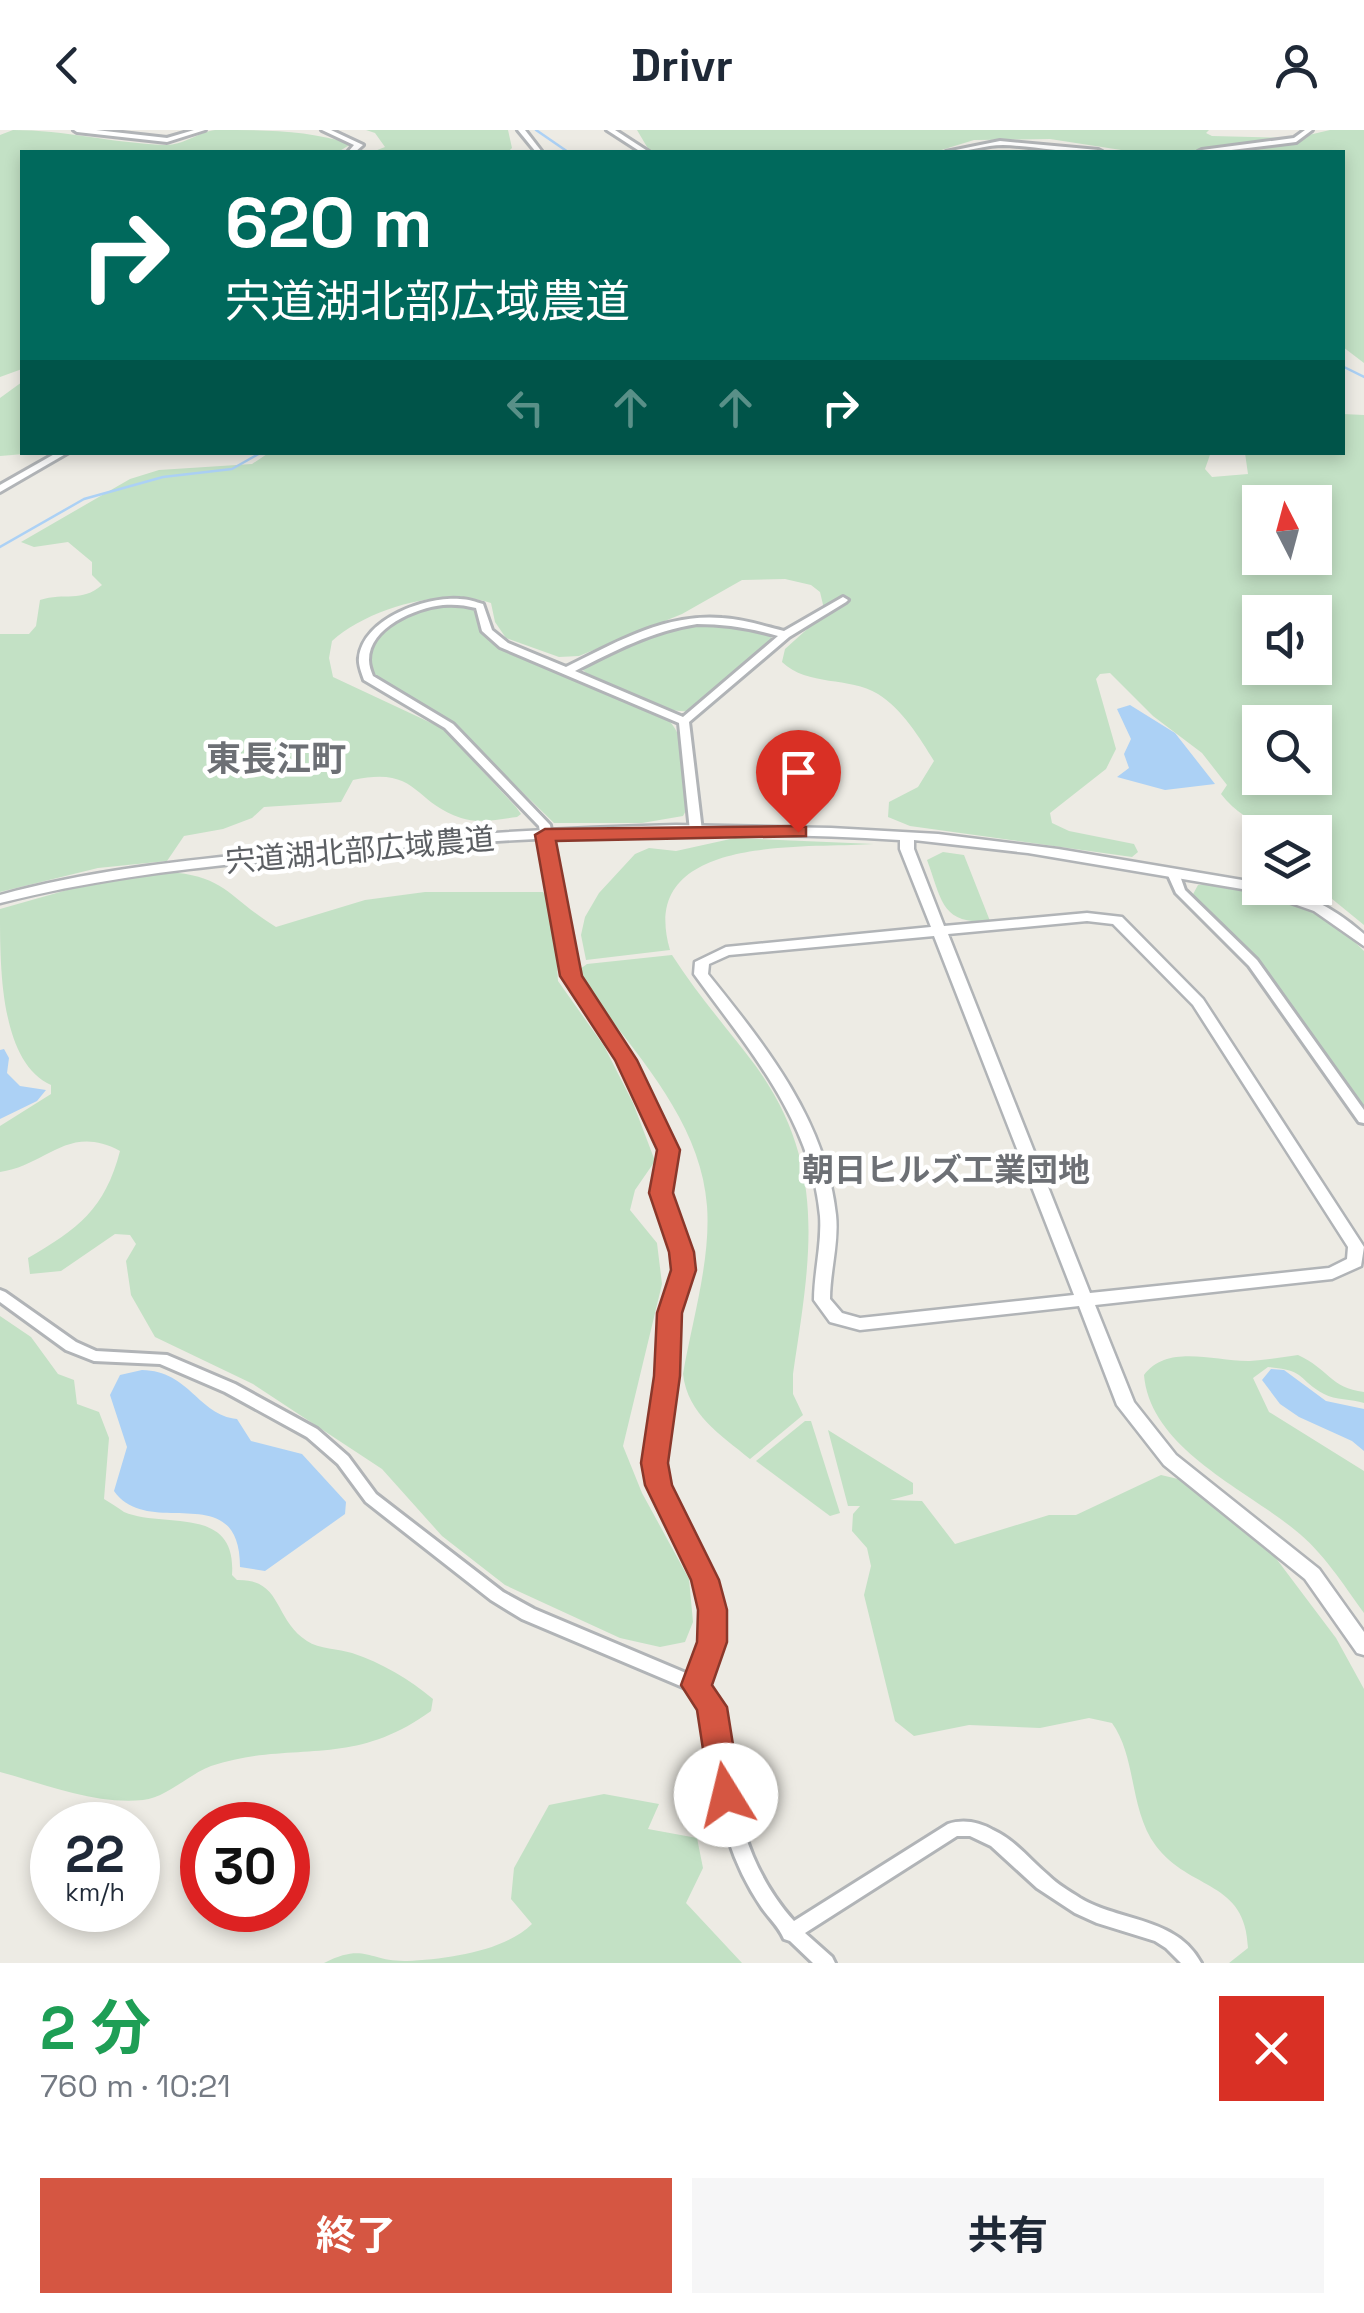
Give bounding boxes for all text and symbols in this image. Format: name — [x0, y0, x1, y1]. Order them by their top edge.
text: Drivr — [631, 37, 733, 94]
icon: back — [40, 38, 95, 93]
icon: person — [1269, 38, 1324, 93]
text: 620 m — [225, 178, 432, 267]
icon: right — [60, 190, 190, 320]
text: 宍道湖北部広域農道 — [225, 273, 630, 330]
icon: left — [498, 380, 553, 435]
icon: ahead — [603, 380, 658, 435]
icon: ahead — [708, 380, 763, 435]
icon: right — [813, 380, 868, 435]
north arrow — [1242, 485, 1332, 575]
map controls — [1242, 485, 1332, 905]
button: sound — [1242, 595, 1332, 685]
button: search — [1242, 705, 1332, 795]
pin — [756, 730, 841, 833]
district label: 東長江町 — [206, 737, 346, 781]
icon: arrive — [771, 745, 826, 800]
button: layers — [1242, 815, 1332, 905]
street label: 宍道湖北部広域農道 — [224, 819, 496, 881]
district label: 朝日ヒルズ工業団地 — [802, 1150, 1090, 1190]
position arrow — [674, 1743, 778, 1847]
speed limit sign: 30 — [180, 1802, 310, 1932]
text: 22 — [65, 1823, 125, 1887]
text: km/h — [65, 1876, 125, 1908]
text: 2 分 — [40, 1990, 151, 2067]
button: close — [1219, 1996, 1324, 2101]
text: 760 m · 10:21 — [40, 2066, 231, 2106]
button: 終了 — [40, 2178, 672, 2293]
button: 共有 — [692, 2178, 1324, 2293]

